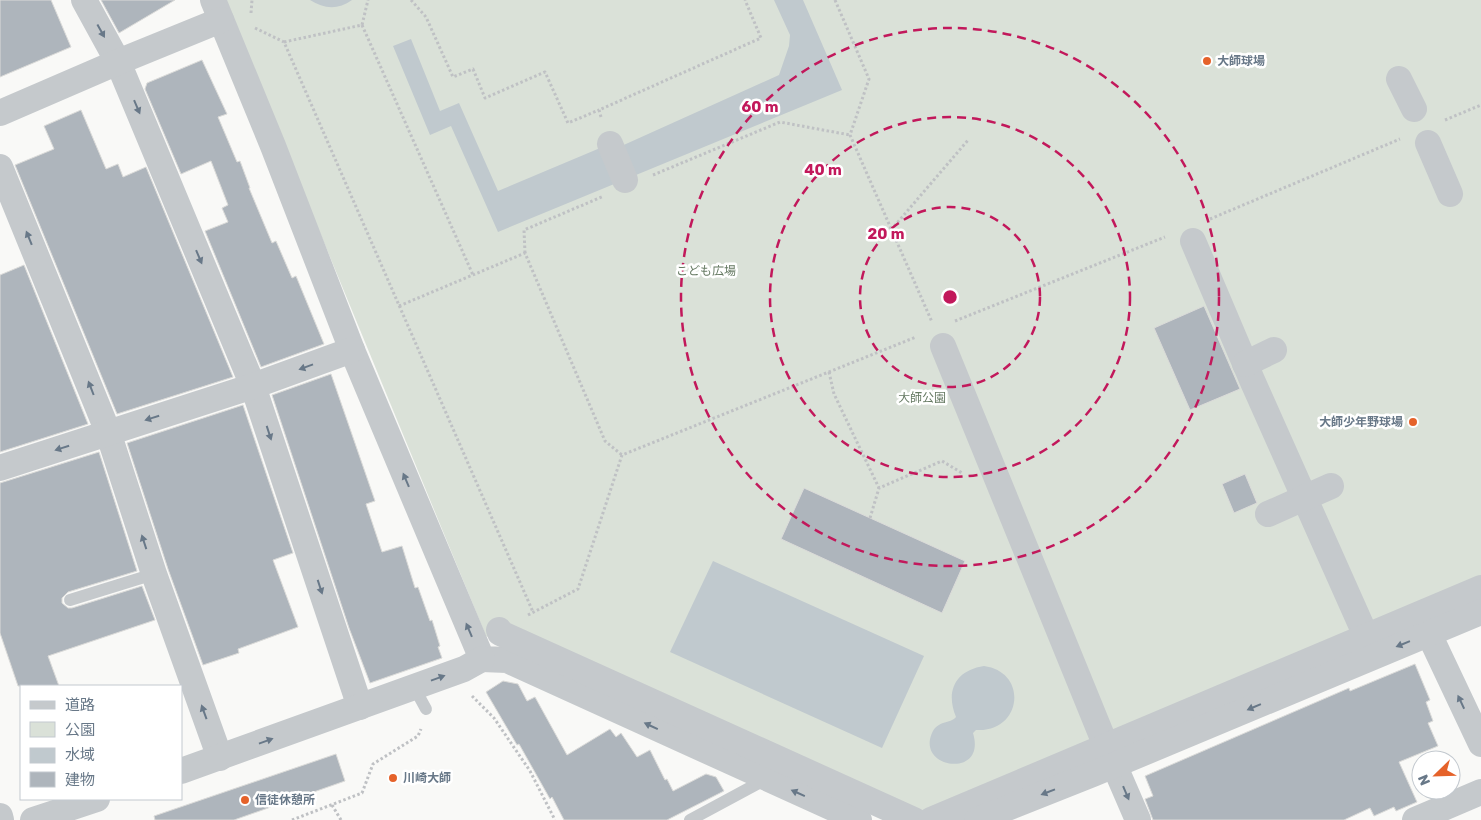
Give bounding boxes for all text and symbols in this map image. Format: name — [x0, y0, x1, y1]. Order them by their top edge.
one-way arrow — [97, 24, 105, 38]
place label: 大師球場 — [1217, 54, 1265, 68]
marker: 大師球場 — [1201, 55, 1213, 67]
text: 60 m — [742, 98, 778, 116]
one-way arrow — [133, 100, 141, 114]
text: 40 m — [804, 161, 842, 179]
text: 20 m — [868, 225, 904, 243]
one-way arrow — [25, 231, 33, 245]
one-way arrow — [196, 250, 204, 264]
park label: こども広場 — [676, 264, 736, 278]
centre of rings — [941, 288, 959, 306]
one-way arrow — [298, 363, 313, 371]
one-way arrow — [86, 381, 94, 396]
park label: 大師公園 — [898, 391, 946, 405]
one-way arrow — [144, 415, 159, 423]
place label: 大師少年野球場 — [1319, 415, 1403, 429]
marker: 大師少年野球場 — [1407, 416, 1419, 428]
one-way arrow — [266, 425, 273, 440]
one-way arrow — [54, 444, 69, 452]
one-way arrow — [402, 473, 410, 487]
one-way arrow — [139, 534, 147, 549]
one-way arrow — [316, 580, 324, 595]
one-way arrow — [465, 623, 473, 637]
one-way arrow — [1396, 641, 1411, 648]
one-way arrow — [431, 674, 446, 681]
legend — [20, 685, 182, 800]
one-way arrow — [1457, 695, 1465, 709]
text: 道路 — [65, 696, 95, 714]
one-way arrow — [1246, 703, 1261, 711]
one-way arrow — [199, 704, 207, 719]
text: 公園 — [65, 721, 95, 739]
one-way arrow — [643, 721, 658, 730]
one-way arrow — [259, 737, 274, 745]
text: 水域 — [65, 746, 95, 764]
north arrow — [1411, 750, 1461, 800]
text: 建物 — [65, 771, 95, 789]
place label: 川崎大師 — [403, 771, 451, 785]
marker: 川崎大師 — [387, 772, 399, 784]
text: N — [1415, 772, 1434, 788]
one-way arrow — [1123, 786, 1131, 800]
one-way arrow — [1040, 788, 1055, 796]
one-way arrow — [791, 789, 805, 797]
place label: 信徒休憩所 — [255, 793, 315, 807]
marker: 信徒休憩所 — [239, 794, 251, 806]

